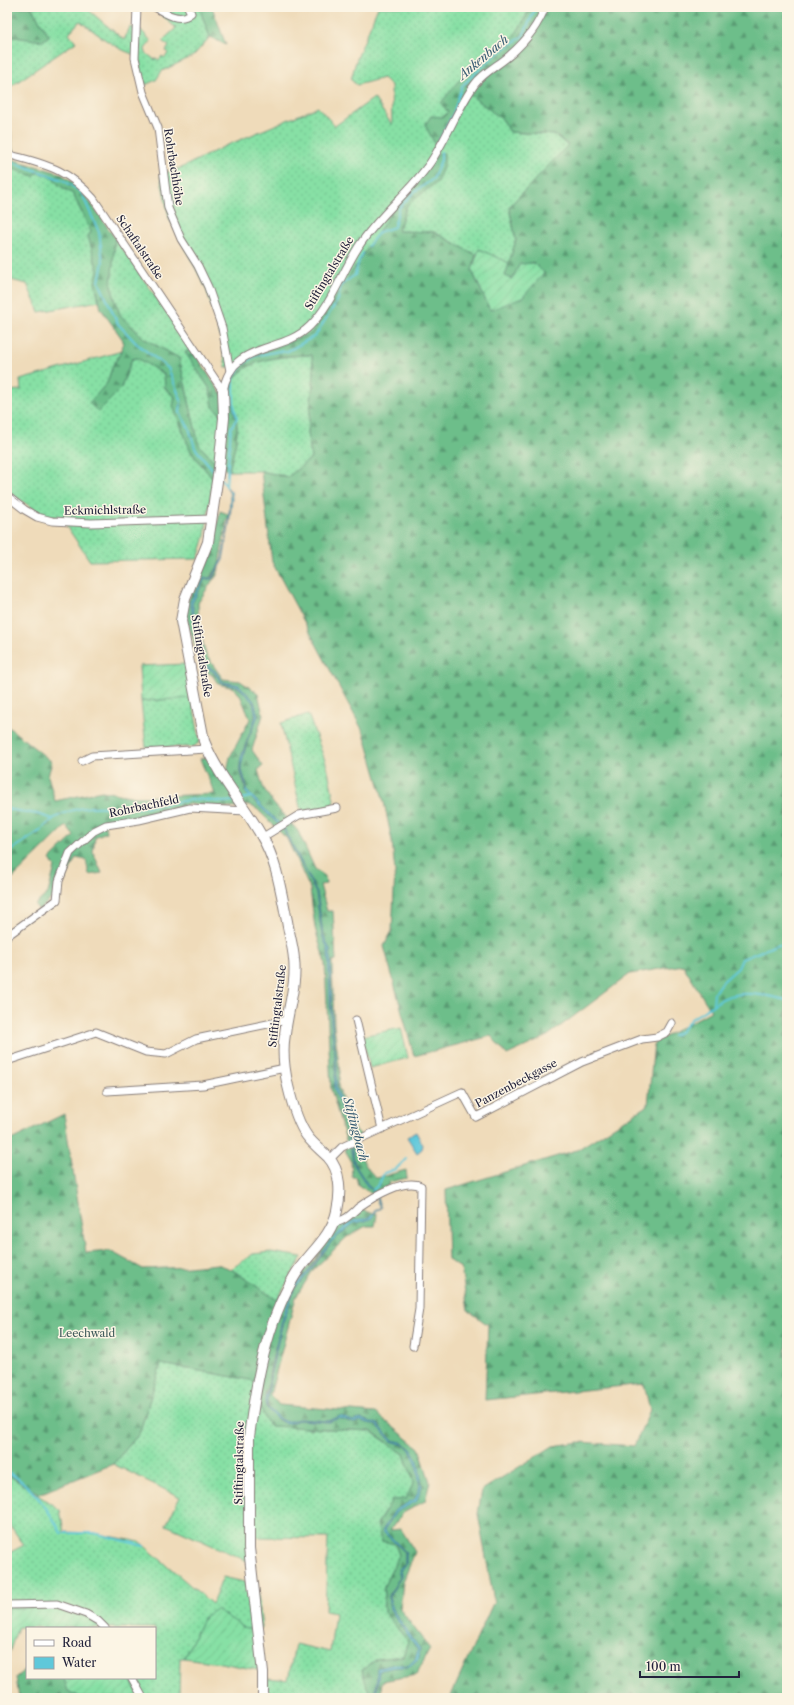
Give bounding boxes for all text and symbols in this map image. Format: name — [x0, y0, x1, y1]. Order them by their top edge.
water label: Ankenbach — [453, 32, 511, 84]
street label: Rohrbachhöhe — [161, 127, 187, 207]
street label: Schaftalstraße — [113, 212, 167, 282]
street label: Stiftingtalstraße — [302, 234, 356, 312]
street label: Eckmichlstraße — [64, 502, 146, 518]
street label: Stiftingtalstraße — [189, 614, 215, 698]
street label: Rohrbachfeld — [108, 792, 181, 820]
street label: Stiftingtalstraße — [265, 964, 289, 1048]
street label: Panzenbeckgasse — [473, 1056, 559, 1110]
water label: Stiftingbach — [340, 1095, 372, 1163]
park label: Leechwald — [59, 1326, 116, 1340]
street label: Stiftingtalstraße — [231, 1421, 247, 1505]
legend — [26, 1627, 156, 1679]
text: Road — [62, 1635, 92, 1650]
scale bar — [640, 1653, 739, 1679]
text: Water — [61, 1655, 96, 1670]
text: 100 m — [646, 1659, 681, 1674]

